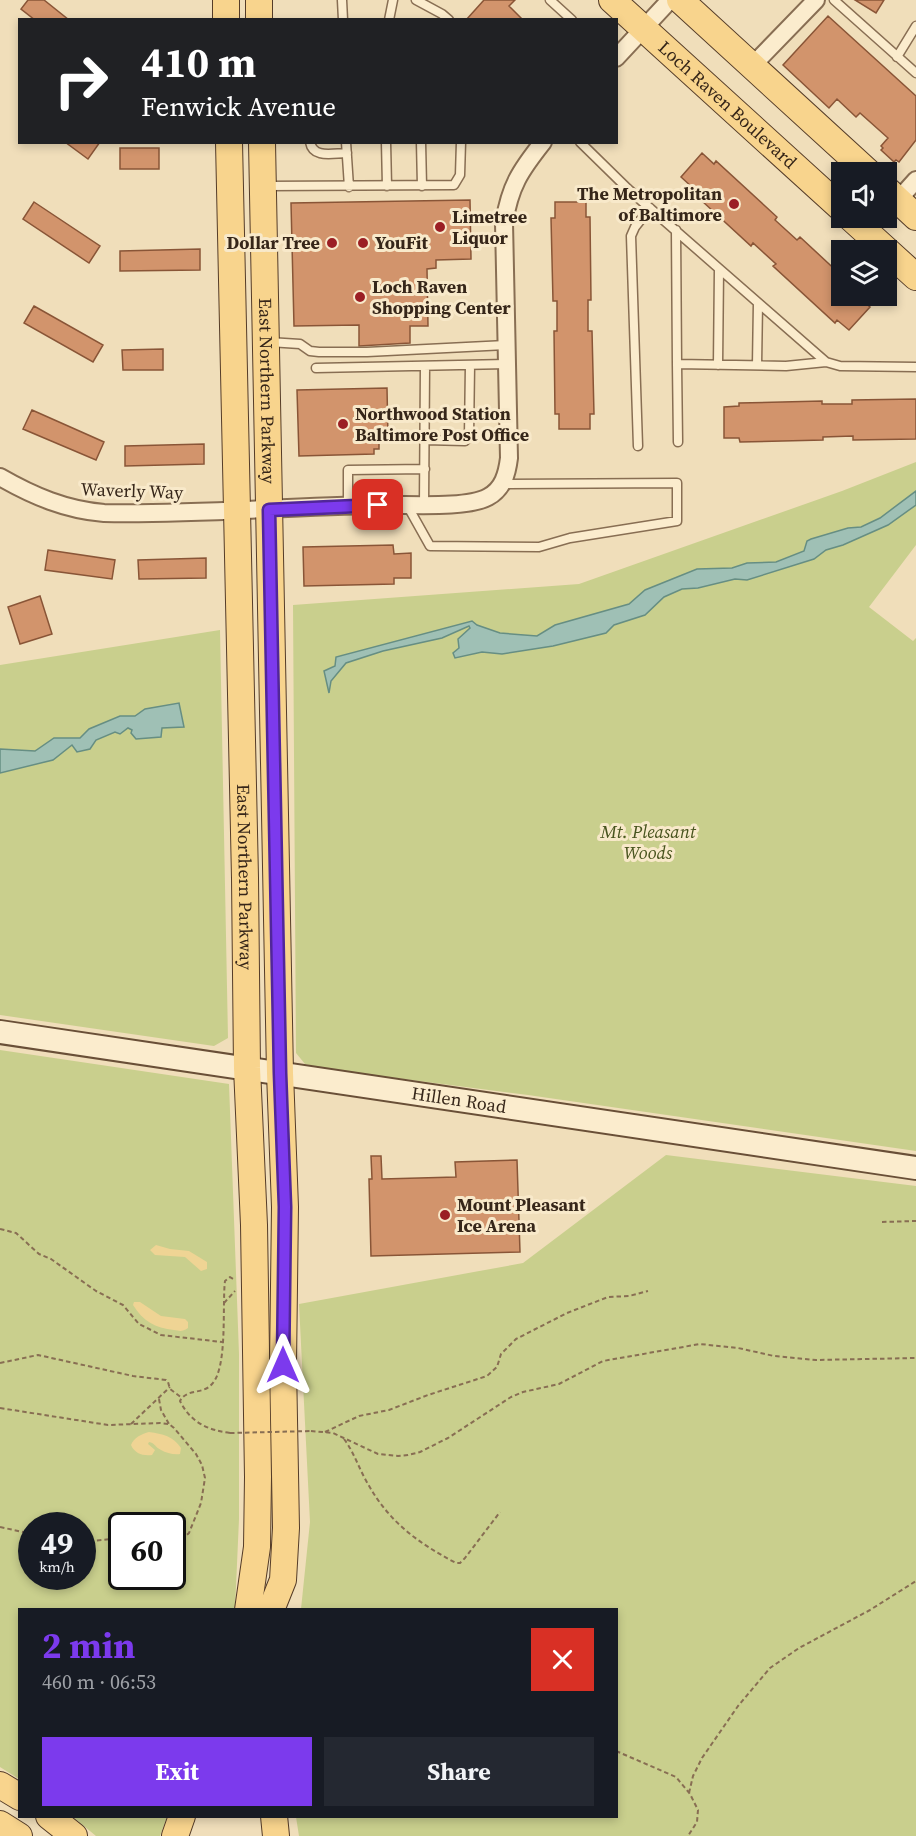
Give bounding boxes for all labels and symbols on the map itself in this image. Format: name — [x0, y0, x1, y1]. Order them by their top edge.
street label: Loch Raven Boulevard — [653, 35, 803, 174]
place label: The Metropolitan of Baltimore — [577, 181, 722, 227]
marker: The Metropolitan of Baltimore — [727, 197, 741, 211]
place label: Limetree Liquor — [452, 204, 527, 250]
marker: Limetree Liquor — [433, 220, 447, 234]
place label: Dollar Tree — [227, 230, 320, 255]
place label: YouFit — [375, 230, 428, 255]
marker: Dollar Tree — [325, 236, 339, 250]
marker: YouFit — [356, 236, 370, 250]
place label: Loch Raven Shopping Center — [372, 274, 511, 320]
marker: Loch Raven Shopping Center — [353, 290, 367, 304]
street label: East Northern Parkway — [253, 298, 282, 485]
place label: Northwood Station Baltimore Post Office — [355, 401, 529, 447]
marker: Northwood Station Baltimore Post Office — [336, 417, 350, 431]
street label: Waverly Way — [80, 476, 184, 505]
pin — [352, 479, 403, 530]
street label: East Northern Parkway — [231, 784, 259, 971]
park label: Mt. Pleasant Woods — [599, 819, 697, 865]
street label: Hillen Road — [410, 1080, 508, 1119]
place label: Mount Pleasant Ice Arena — [457, 1192, 586, 1238]
marker: Mount Pleasant Ice Arena — [438, 1208, 452, 1222]
position arrow — [251, 1333, 315, 1397]
speed limit sign: 60 — [108, 1512, 186, 1590]

